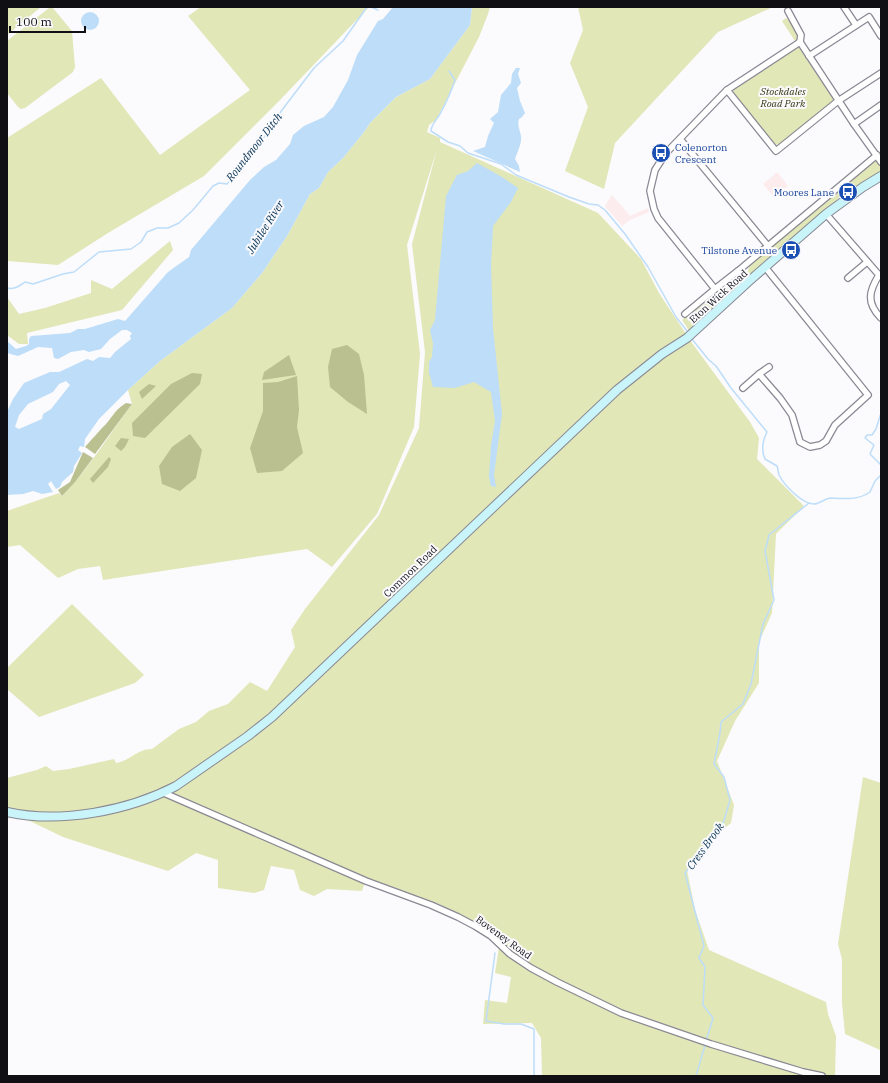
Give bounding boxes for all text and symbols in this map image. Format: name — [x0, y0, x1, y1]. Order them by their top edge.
scale bar — [10, 8, 85, 34]
text: 100 m — [16, 14, 52, 29]
park label: Stockdales Road Park — [759, 85, 806, 110]
water label: Roundmoor Ditch — [222, 110, 285, 185]
place label: Colenorton Crescent — [675, 141, 728, 166]
bus stop icon: Colenorton Crescent — [650, 142, 672, 164]
bus stop icon: Moores Lane — [837, 181, 859, 203]
place label: Moores Lane — [774, 186, 834, 199]
water label: Jubilee River — [243, 197, 287, 257]
bus stop icon: Tilstone Avenue — [780, 239, 802, 261]
place label: Tilstone Avenue — [701, 244, 777, 257]
street label: Eton Wick Road — [686, 267, 750, 326]
street label: Common Road — [381, 543, 440, 600]
water label: Cress Brook — [683, 820, 727, 872]
street label: Boveney Road — [473, 913, 534, 962]

